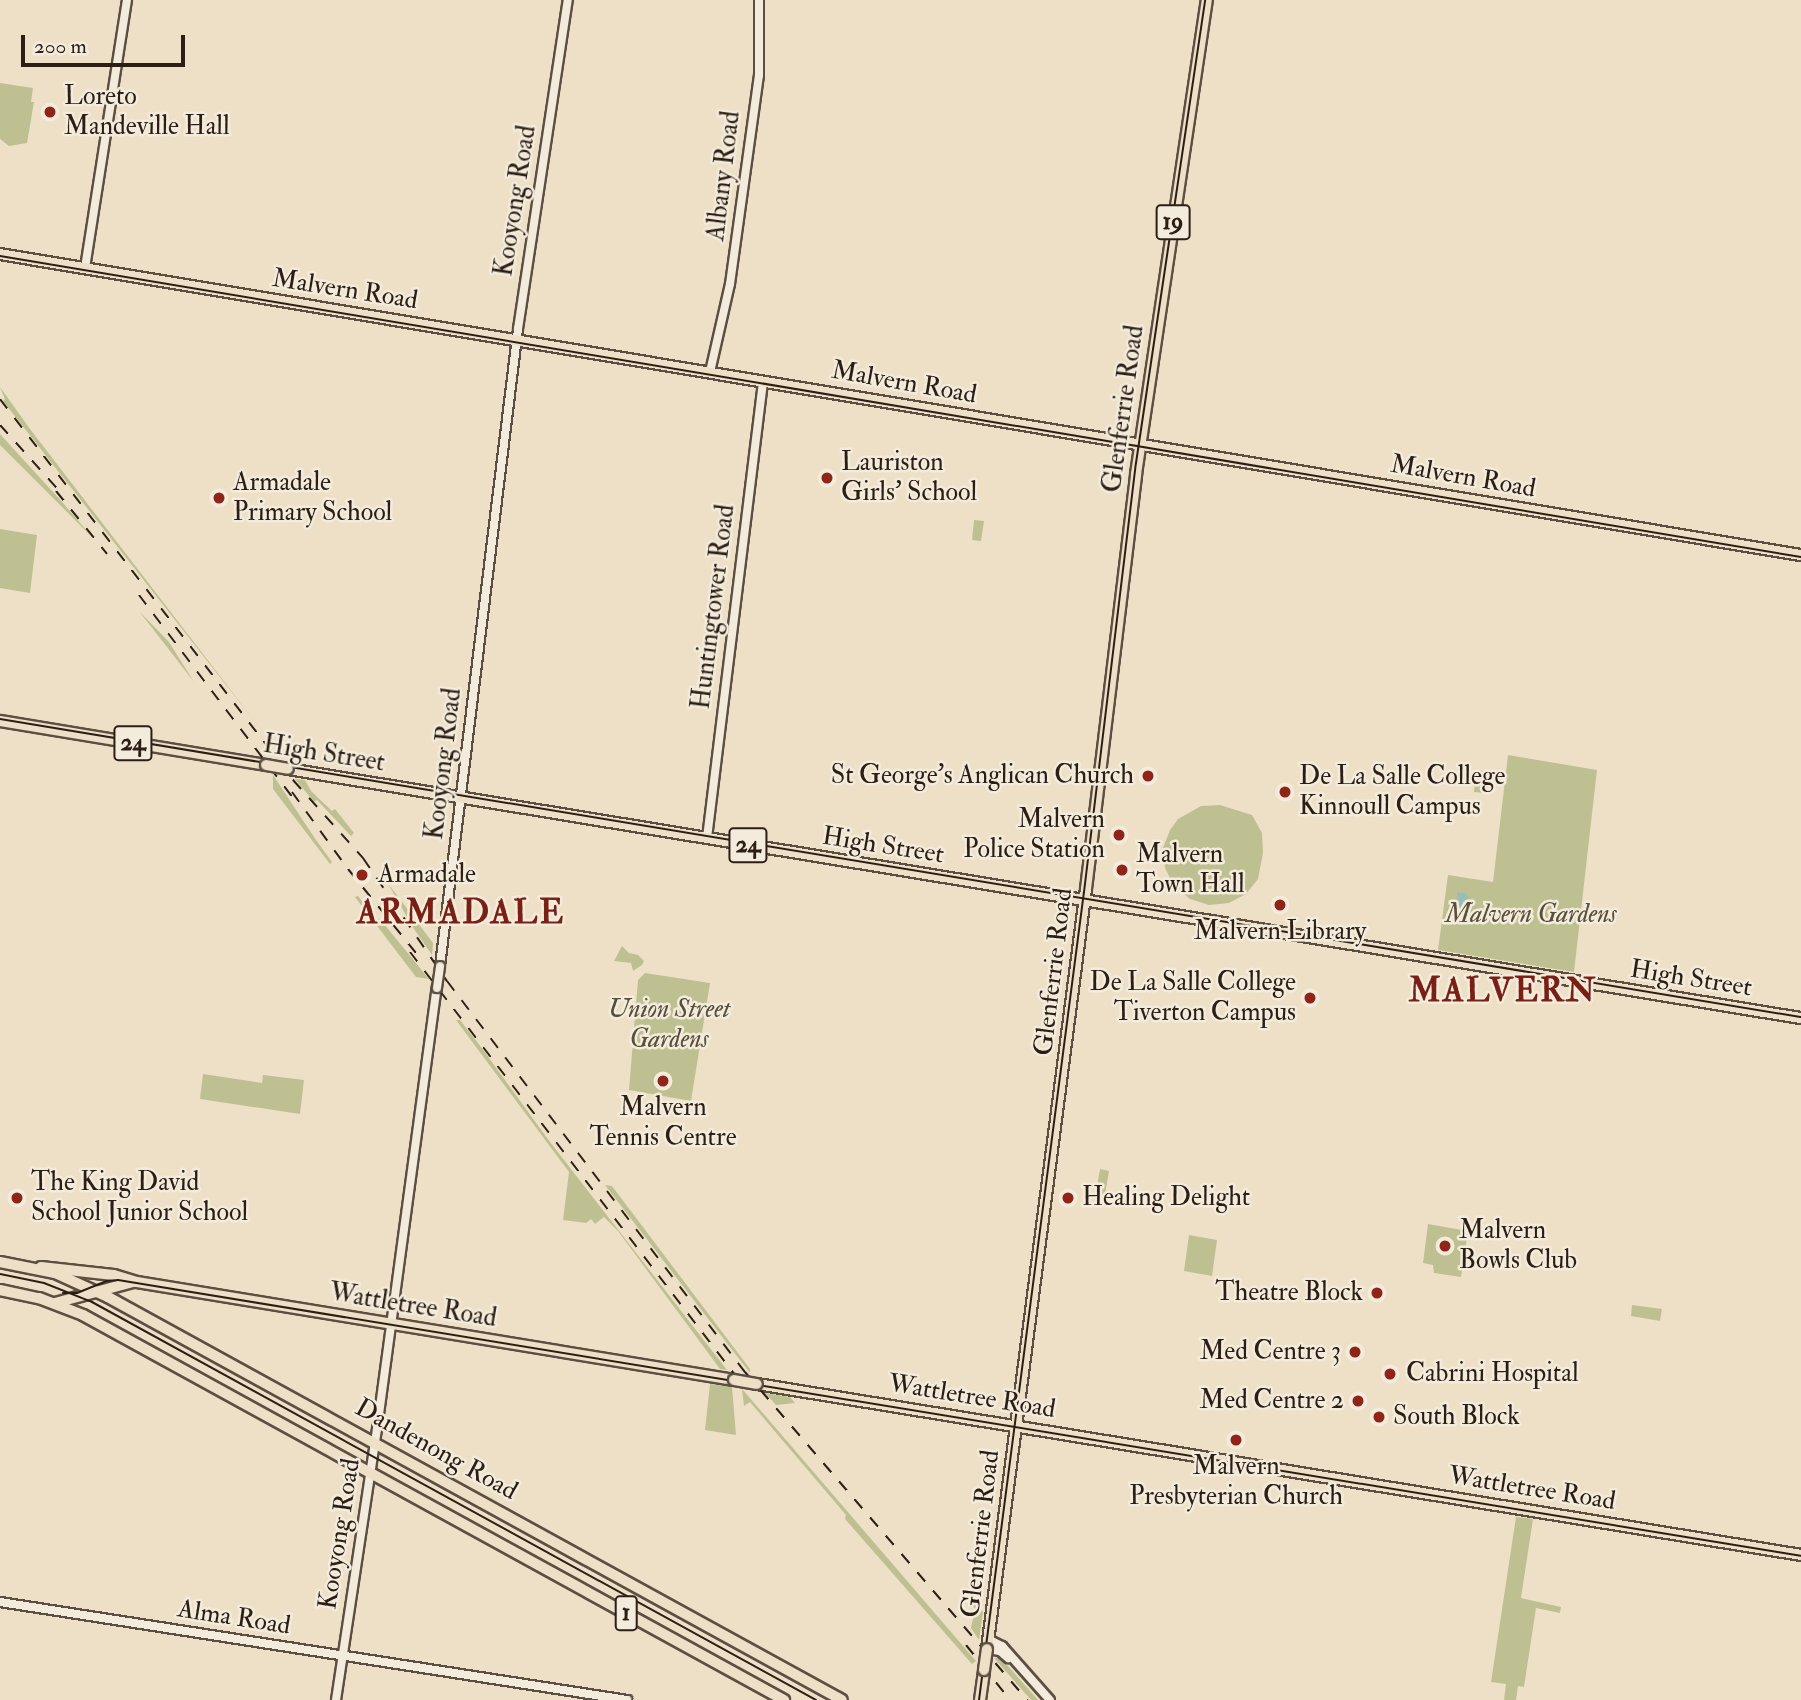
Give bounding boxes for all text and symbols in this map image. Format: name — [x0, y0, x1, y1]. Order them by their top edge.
scale bar — [24, 21, 189, 65]
text: 200 m — [34, 33, 87, 60]
place label: Loreto Mandeville Hall — [64, 81, 230, 142]
marker: Loreto Mandeville Hall — [42, 104, 58, 120]
street label: Albany Road — [701, 109, 747, 243]
street label: Kooyong Road — [489, 123, 543, 279]
road number: 19 — [1156, 202, 1190, 243]
street label: Malvern Road — [270, 263, 420, 317]
street label: Glenferrie Road — [1097, 323, 1151, 495]
street label: Malvern Road — [829, 355, 979, 411]
place label: Lauriston Girls' School — [841, 447, 977, 508]
street label: Malvern Road — [1388, 449, 1538, 505]
place label: Armadale Primary School — [233, 467, 392, 528]
marker: Lauriston Girls' School — [819, 470, 835, 486]
marker: Armadale Primary School — [211, 490, 227, 506]
street label: Huntingtower Road — [686, 503, 742, 711]
street label: Kooyong Road — [419, 686, 469, 842]
road number: 24 — [112, 722, 154, 764]
street label: High Street — [261, 729, 387, 779]
place label: St George’s Anglican Church — [831, 760, 1134, 792]
place label: De La Salle College Kinnoull Campus — [1299, 761, 1505, 822]
marker: St George’s Anglican Church — [1140, 768, 1156, 784]
marker: De La Salle College Kinnoull Campus — [1277, 784, 1293, 800]
place label: Malvern Police Station — [963, 804, 1105, 866]
street label: High Street — [820, 821, 946, 871]
road number: 24 — [727, 824, 769, 866]
marker: Malvern Police Station — [1111, 827, 1127, 843]
place label: Malvern Town Hall — [1136, 839, 1245, 900]
place label: Armadale — [378, 859, 476, 891]
marker: Malvern Town Hall — [1114, 862, 1130, 878]
marker: Armadale — [352, 865, 372, 885]
street label: Glenferrie Road — [1028, 886, 1080, 1058]
district label: ARMADALE — [358, 893, 564, 933]
marker: Malvern Library — [1272, 897, 1288, 913]
park label: Malvern Gardens — [1445, 899, 1617, 931]
place label: Malvern Library — [1194, 916, 1366, 948]
street label: High Street — [1628, 954, 1754, 1004]
place label: De La Salle College Tiverton Campus — [1090, 967, 1296, 1028]
district label: MALVERN — [1410, 971, 1596, 1011]
marker: De La Salle College Tiverton Campus — [1302, 990, 1318, 1006]
park label: Union Street Gardens — [608, 994, 730, 1056]
marker: Malvern Tennis Centre — [655, 1073, 671, 1089]
place label: Malvern Tennis Centre — [589, 1092, 737, 1154]
place label: The King David School Junior School — [31, 1167, 248, 1228]
place label: Healing Delight — [1082, 1182, 1250, 1214]
marker: The King David School Junior School — [9, 1190, 25, 1206]
marker: Healing Delight — [1060, 1190, 1076, 1206]
place label: Malvern Bowls Club — [1459, 1215, 1577, 1276]
marker: Malvern Bowls Club — [1437, 1238, 1453, 1254]
street label: Wattletree Road — [327, 1277, 499, 1335]
place label: Theatre Block — [1215, 1277, 1363, 1309]
marker: Theatre Block — [1369, 1285, 1385, 1301]
place label: Med Centre 3 — [1200, 1336, 1341, 1368]
marker: Med Centre 3 — [1347, 1344, 1363, 1360]
place label: Cabrini Hospital — [1406, 1358, 1579, 1390]
marker: Cabrini Hospital — [1380, 1364, 1400, 1384]
street label: Wattletree Road — [886, 1368, 1058, 1426]
place label: Med Centre 2 — [1199, 1385, 1344, 1417]
street label: Dandenong Road — [349, 1393, 523, 1507]
marker: Med Centre 2 — [1350, 1393, 1366, 1409]
place label: South Block — [1393, 1401, 1520, 1433]
marker: South Block — [1371, 1409, 1387, 1425]
marker: Malvern Presbyterian Church — [1228, 1432, 1244, 1448]
street label: Glenferrie Road — [955, 1448, 1007, 1620]
place label: Malvern Presbyterian Church — [1129, 1451, 1343, 1512]
street label: Kooyong Road — [313, 1456, 367, 1612]
street label: Wattletree Road — [1446, 1460, 1618, 1518]
road number: 1 — [614, 1592, 638, 1633]
street label: Alma Road — [175, 1594, 293, 1642]

